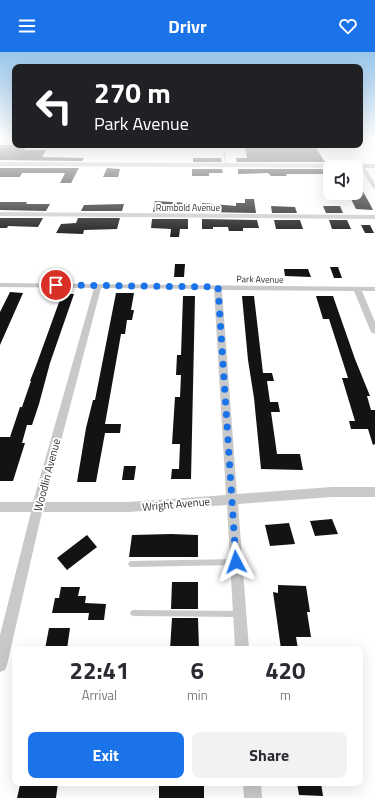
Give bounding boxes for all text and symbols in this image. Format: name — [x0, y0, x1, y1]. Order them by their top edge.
text: Drivr — [168, 13, 207, 40]
icon: menu — [16, 15, 38, 37]
icon: heart — [337, 15, 359, 37]
text: 270 m — [94, 71, 171, 114]
icon: left — [28, 80, 80, 132]
text: Park Avenue — [94, 110, 189, 137]
map controls — [323, 160, 363, 200]
button: sound — [323, 160, 363, 200]
street label: Rumbold Avenue — [156, 201, 221, 214]
pin — [39, 268, 73, 302]
street label: Park Avenue — [236, 272, 284, 286]
icon: arrive — [45, 274, 67, 296]
street label: Woodlin Avenue — [30, 436, 65, 513]
street label: Wright Avenue — [141, 493, 211, 515]
position arrow — [215, 541, 257, 583]
text: 22:41 — [70, 652, 129, 688]
text: 6 — [191, 652, 204, 688]
text: 420 — [265, 652, 305, 688]
text: Arrival — [82, 685, 117, 705]
text: min — [187, 685, 208, 705]
text: m — [280, 685, 291, 705]
button: Exit — [28, 732, 184, 778]
button: Share — [192, 732, 347, 778]

